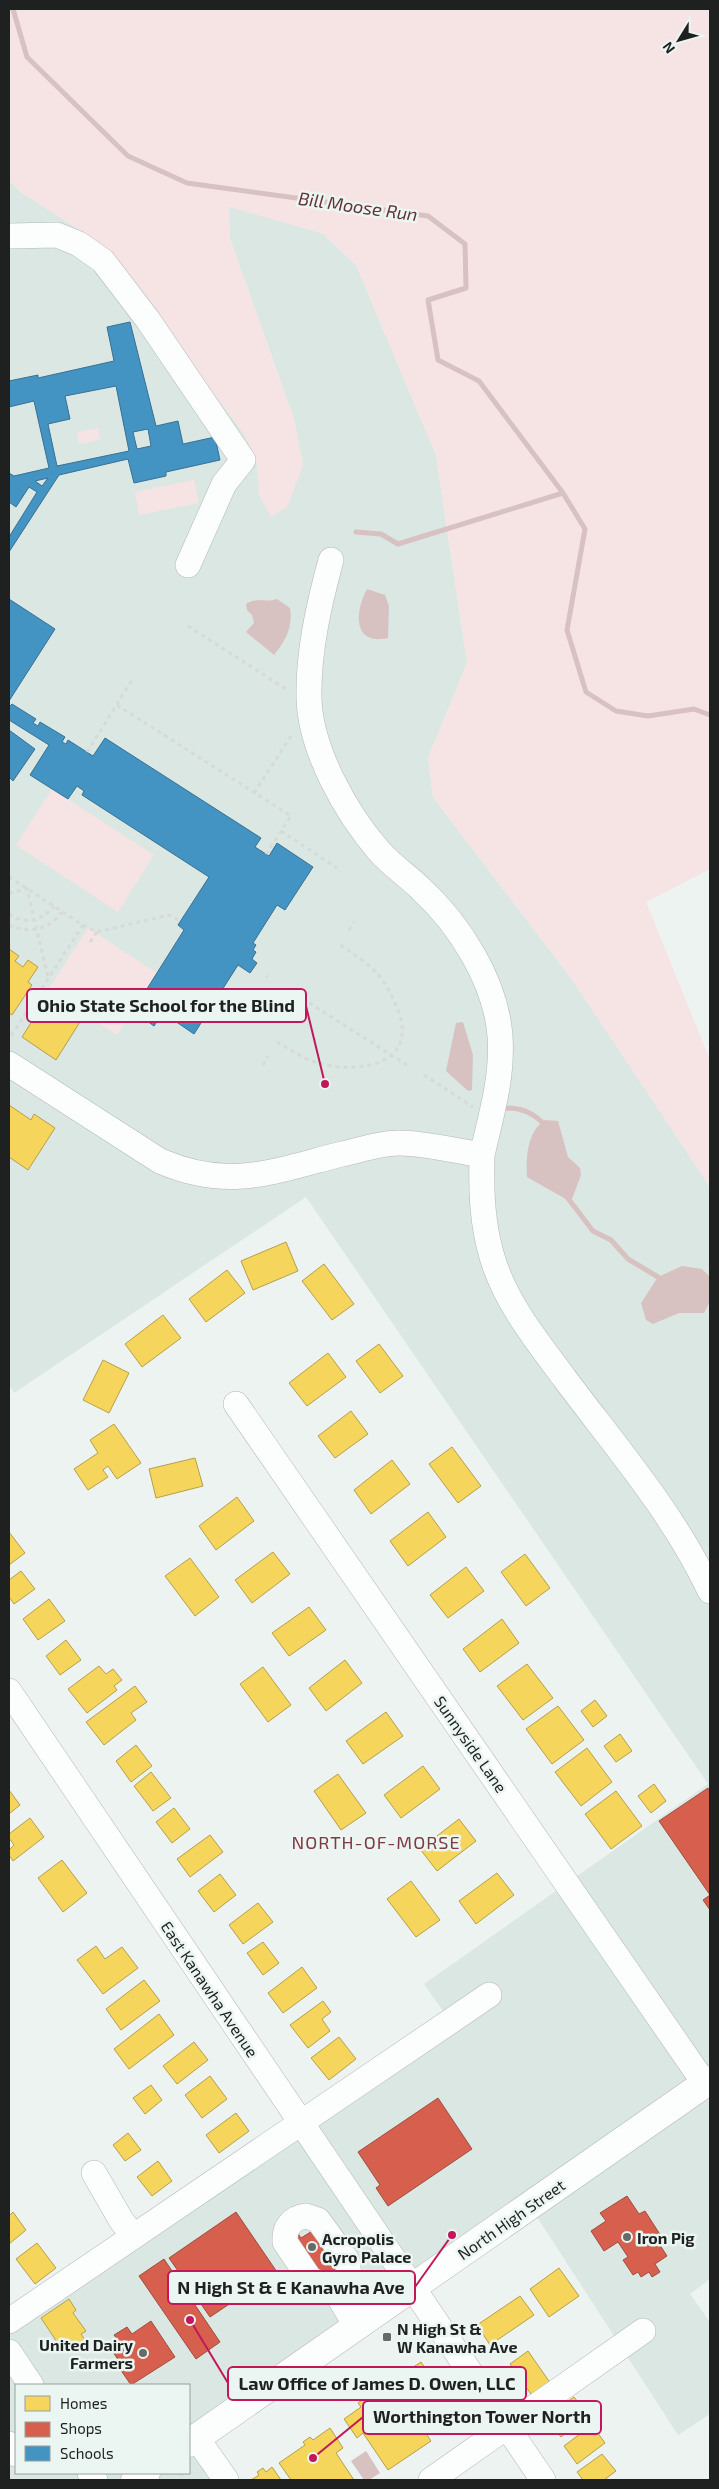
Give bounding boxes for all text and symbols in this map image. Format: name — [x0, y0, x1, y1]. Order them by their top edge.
north arrow — [654, 15, 704, 65]
text: N — [658, 39, 678, 57]
water label: Bill Moose Run — [297, 187, 419, 225]
callout: Ohio State School for the Blind — [27, 989, 306, 1022]
text: Ohio State School for the Blind — [37, 994, 295, 1016]
street label: Sunnyside Lane — [431, 1692, 511, 1796]
district label: NORTH-OF-MORSE — [292, 1831, 460, 1853]
street label: East Kanawha Avenue — [157, 1917, 263, 2061]
street label: North High Street — [454, 2175, 568, 2263]
place label: Iron Pig — [637, 2228, 695, 2247]
place label: Acropolis Gyro Palace — [322, 2229, 411, 2267]
marker: Iron Pig — [621, 2231, 633, 2243]
marker: Acropolis Gyro Palace — [306, 2241, 318, 2253]
callout: N High St & E Kanawha Ave — [168, 2271, 415, 2304]
text: N High St & E Kanawha Ave — [177, 2276, 405, 2298]
place label: N High St & W Kanawha Ave — [397, 2319, 517, 2356]
marker: N High St & W Kanawha Ave — [381, 2331, 393, 2343]
place label: United Dairy Farmers — [39, 2335, 133, 2372]
marker: United Dairy Farmers — [137, 2347, 149, 2359]
callout: Law Office of James D. Owen, LLC — [228, 2367, 526, 2400]
text: Law Office of James D. Owen, LLC — [239, 2372, 516, 2394]
legend — [15, 2384, 190, 2474]
text: Homes — [60, 2394, 107, 2412]
callout: Worthington Tower North — [363, 2401, 601, 2434]
text: Worthington Tower North — [373, 2405, 591, 2427]
text: Shops — [60, 2419, 102, 2437]
text: Schools — [60, 2444, 114, 2462]

